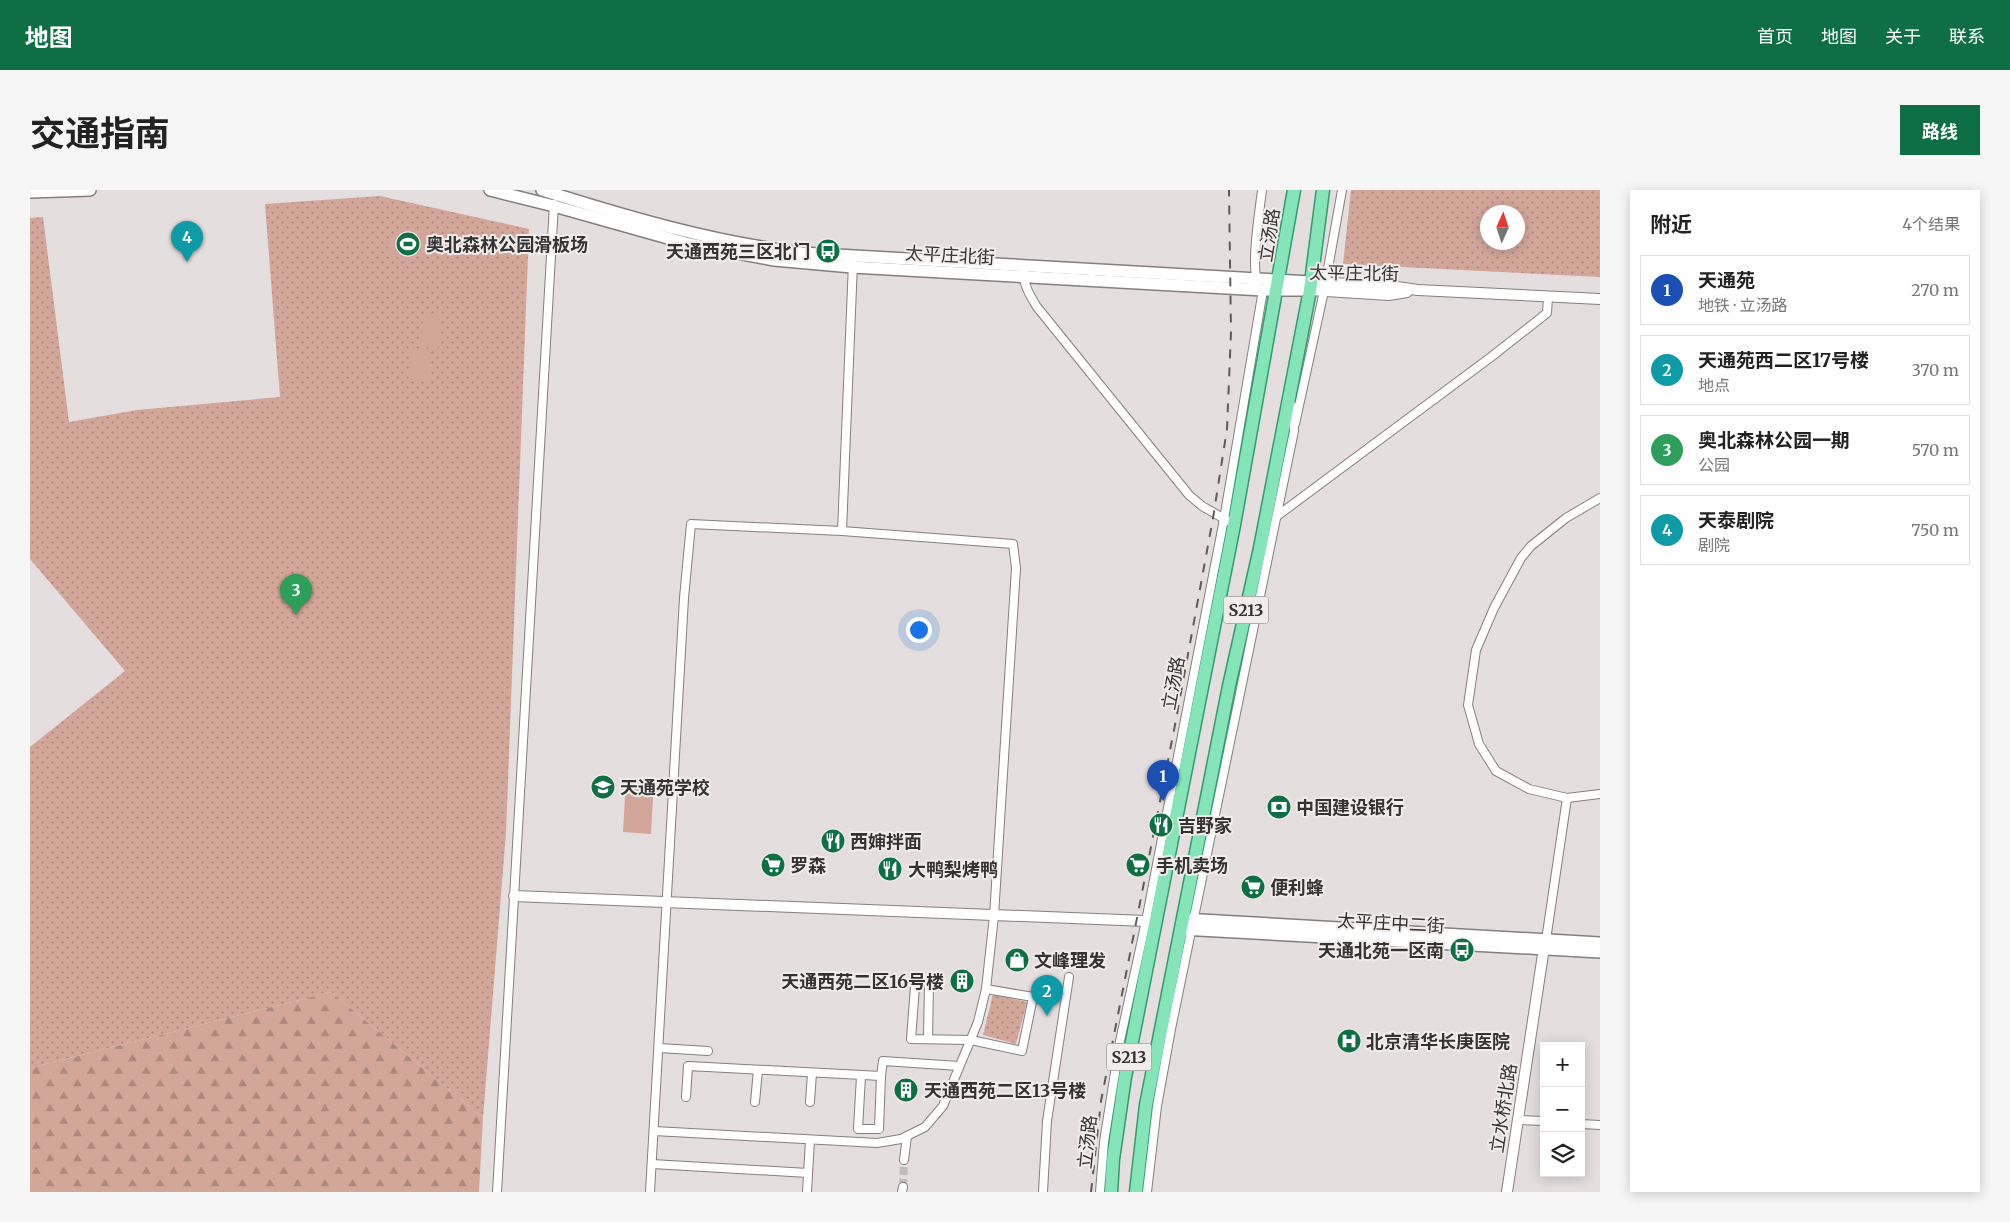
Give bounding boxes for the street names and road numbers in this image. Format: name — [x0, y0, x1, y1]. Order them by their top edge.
street label: 立汤路 — [1253, 207, 1285, 263]
street label: 太平庄北街 — [904, 241, 996, 269]
street label: 太平庄北街 — [1309, 261, 1399, 285]
road number: S213 — [1224, 596, 1268, 624]
street label: 立汤路 — [1157, 654, 1189, 712]
street label: 太平庄中二街 — [1336, 909, 1446, 937]
road number: S213 — [1106, 1044, 1152, 1070]
street label: 立水桥北路 — [1485, 1062, 1521, 1154]
street label: 立汤路 — [1073, 1114, 1101, 1170]

